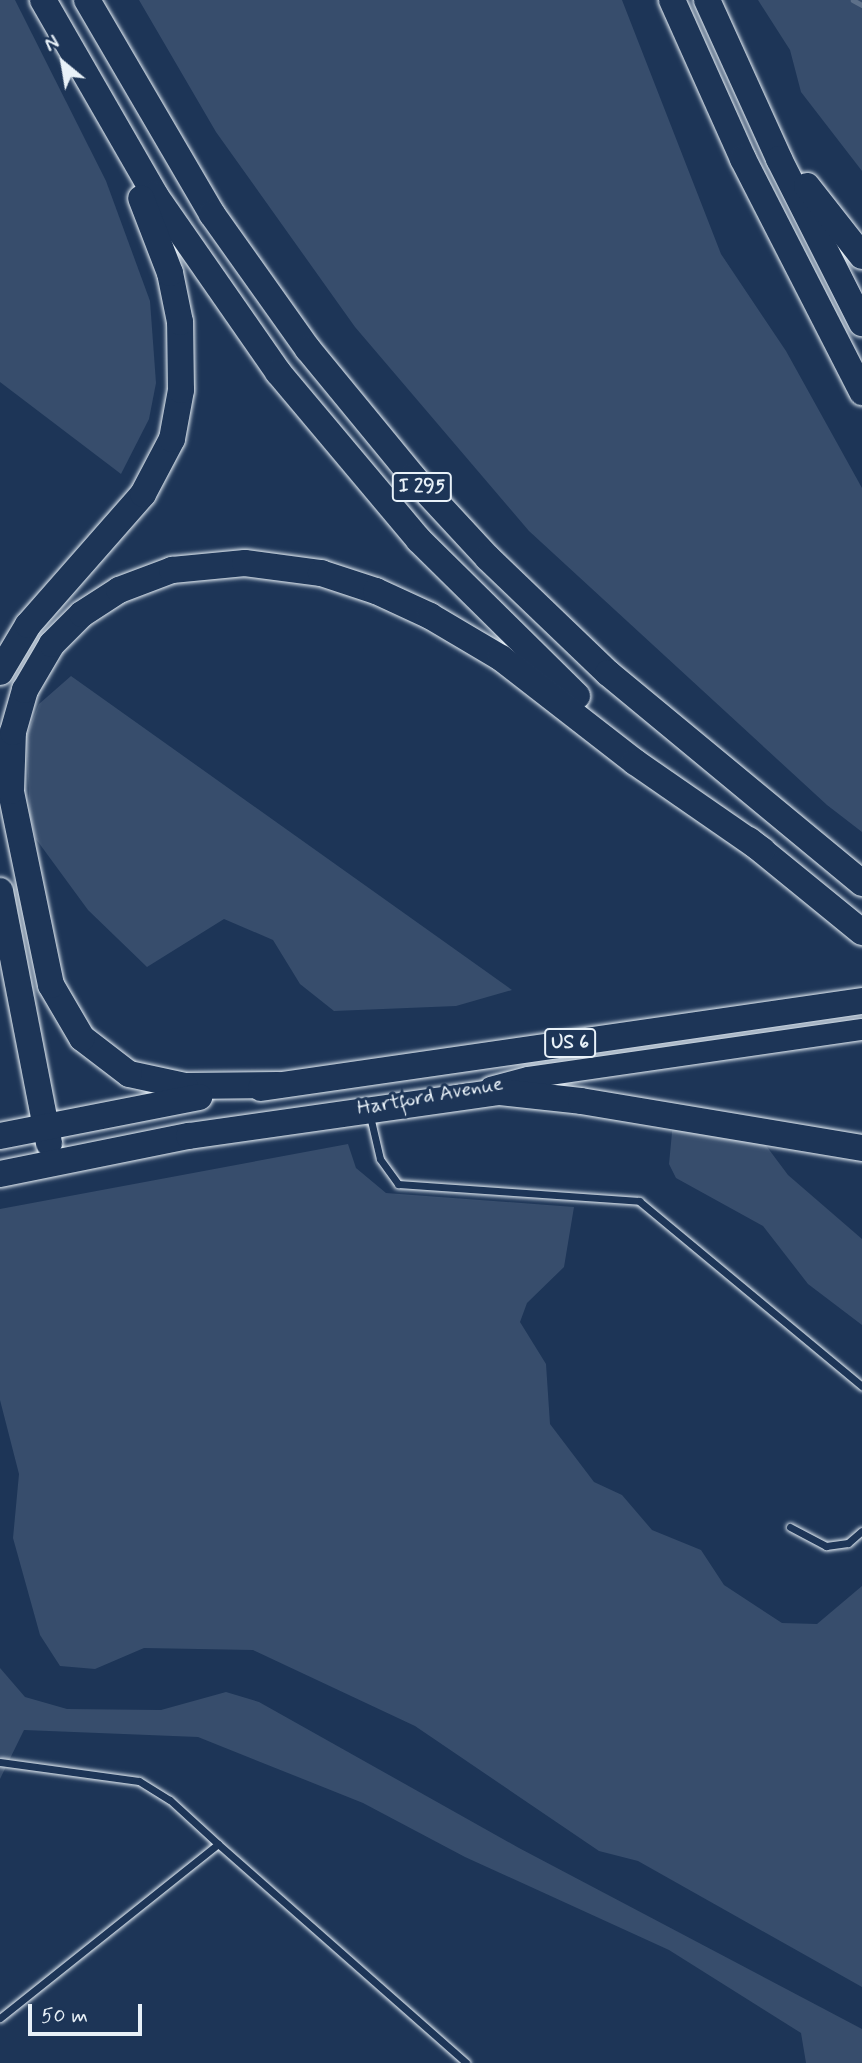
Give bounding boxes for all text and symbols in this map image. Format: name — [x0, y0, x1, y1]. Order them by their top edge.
north arrow — [28, 28, 98, 98]
text: N — [41, 30, 64, 58]
road number: I 295 — [390, 472, 453, 502]
road number: US 6 — [544, 1028, 596, 1058]
street label: Hartford Avenue — [354, 1071, 506, 1121]
scale bar — [32, 1990, 145, 2034]
text: 50 m — [41, 2002, 88, 2030]

